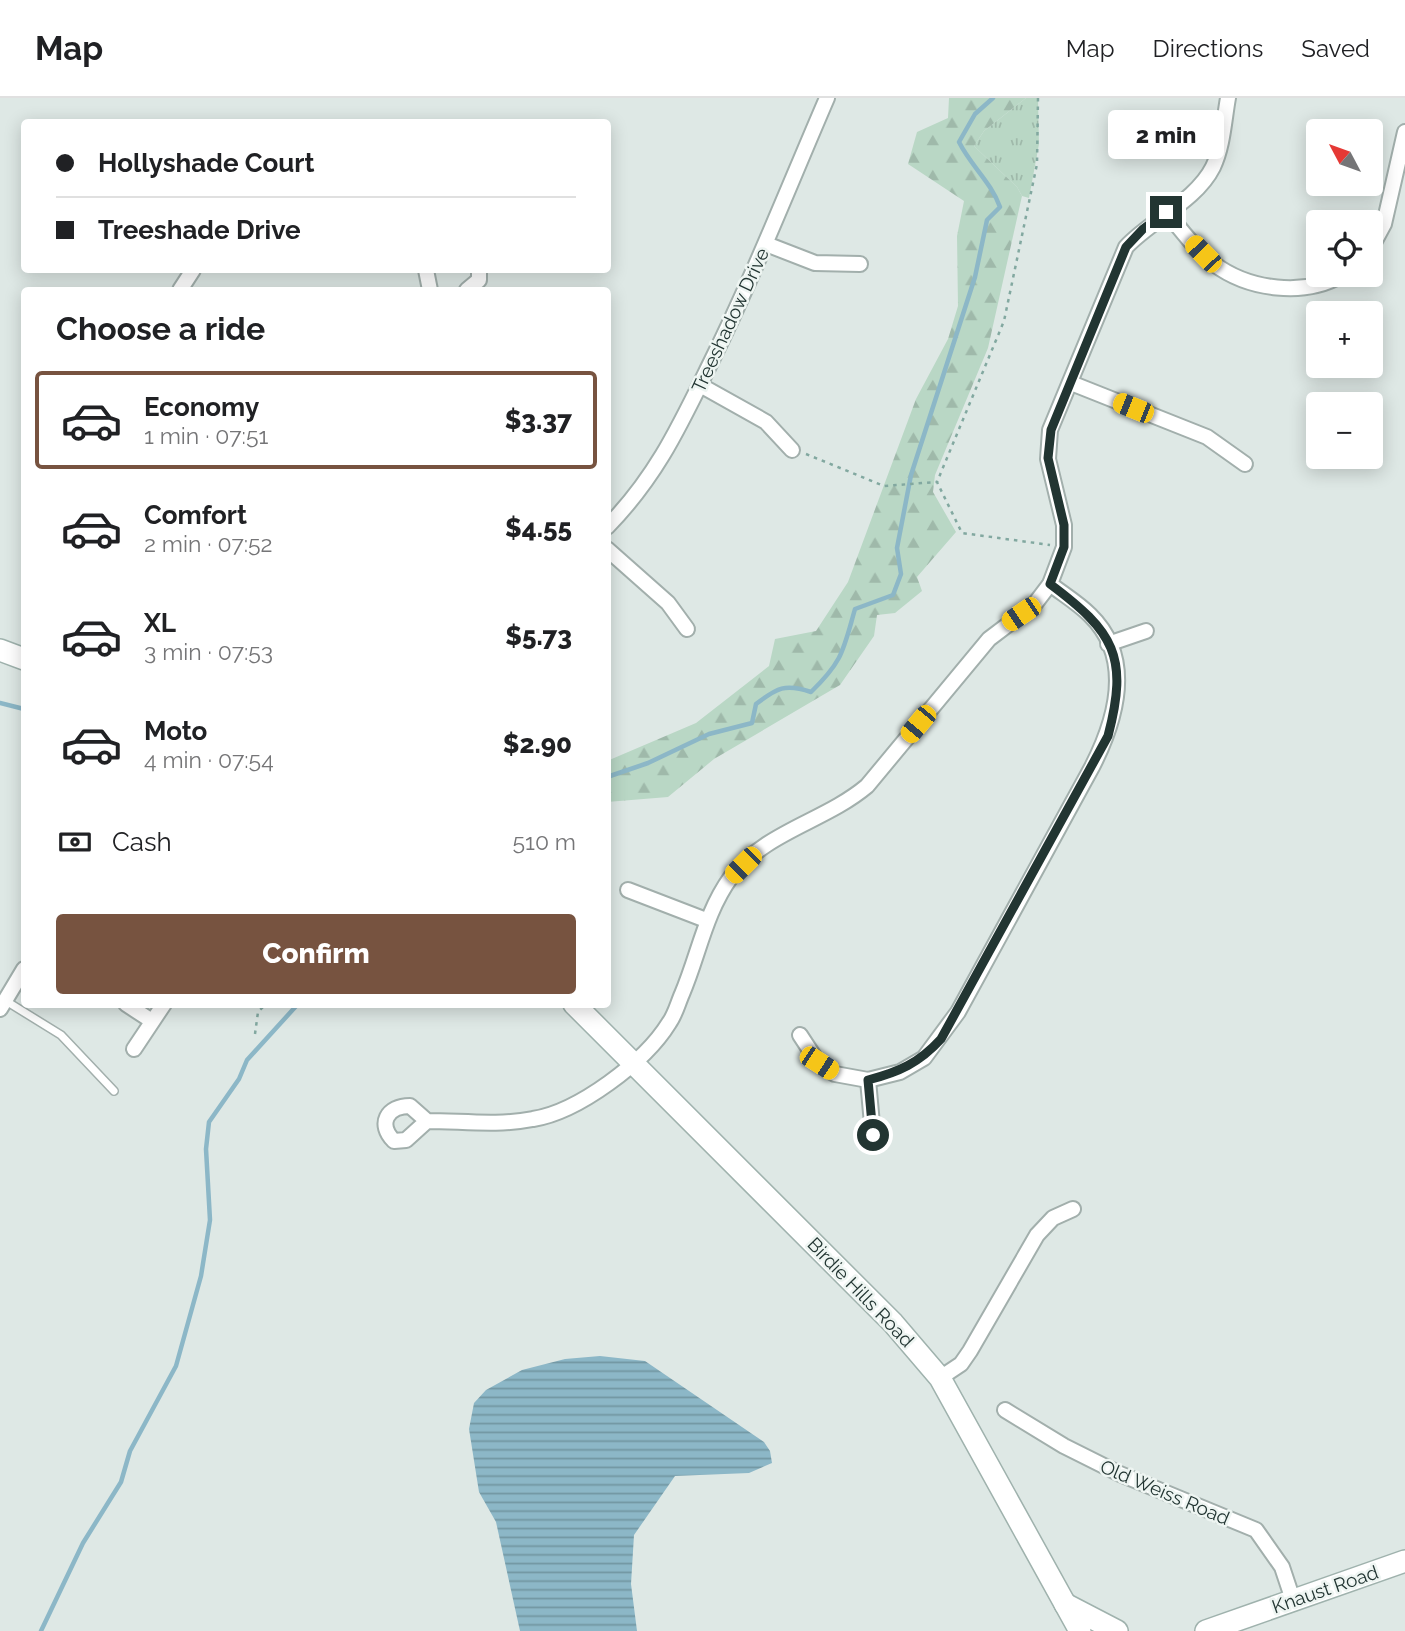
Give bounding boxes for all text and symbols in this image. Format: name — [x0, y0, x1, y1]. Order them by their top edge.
text: Map — [35, 29, 103, 68]
text: Map — [1066, 34, 1115, 63]
text: Directions — [1153, 34, 1263, 63]
text: Saved — [1301, 34, 1370, 63]
callout: 2 min — [1108, 110, 1224, 159]
north arrow — [1306, 119, 1382, 196]
map controls — [1306, 119, 1383, 469]
text: 2 min — [1136, 121, 1196, 148]
text: Hollyshade Court — [98, 148, 314, 178]
route end — [1150, 196, 1182, 228]
button: locate — [1306, 210, 1383, 287]
text: Treeshade Drive — [98, 215, 301, 245]
car — [1181, 232, 1226, 276]
street label: Treeshadow Drive — [687, 244, 773, 396]
button: + — [1306, 301, 1383, 378]
text: Choose a ride — [56, 310, 265, 347]
icon: car — [60, 389, 123, 452]
car — [1110, 390, 1157, 426]
text: Economy — [144, 392, 259, 422]
button: − — [1306, 392, 1383, 469]
text: $3.37 — [505, 405, 572, 435]
text: 1 min · 07:51 — [144, 422, 268, 449]
icon: car — [60, 497, 123, 560]
text: Comfort — [144, 500, 247, 530]
text: $4.55 — [505, 513, 572, 543]
text: 2 min · 07:52 — [144, 530, 273, 557]
car — [998, 594, 1045, 634]
icon: car — [60, 605, 123, 668]
text: XL — [144, 608, 176, 638]
text: $5.73 — [505, 621, 572, 651]
text: 3 min · 07:53 — [144, 638, 273, 665]
car — [897, 701, 940, 747]
icon: car — [60, 713, 123, 776]
text: Moto — [144, 716, 207, 746]
text: $2.90 — [503, 729, 572, 759]
text: 4 min · 07:54 — [144, 746, 274, 773]
icon: cash — [56, 823, 94, 861]
text: Cash — [112, 827, 172, 857]
text: 510 m — [513, 828, 576, 855]
car — [721, 843, 766, 887]
button: Confirm — [56, 914, 576, 994]
car — [796, 1043, 843, 1083]
route start — [857, 1119, 889, 1151]
street label: Birdie Hills Road — [803, 1233, 919, 1351]
street label: Old Weiss Road — [1097, 1455, 1233, 1529]
street label: Knaust Road — [1269, 1561, 1381, 1617]

